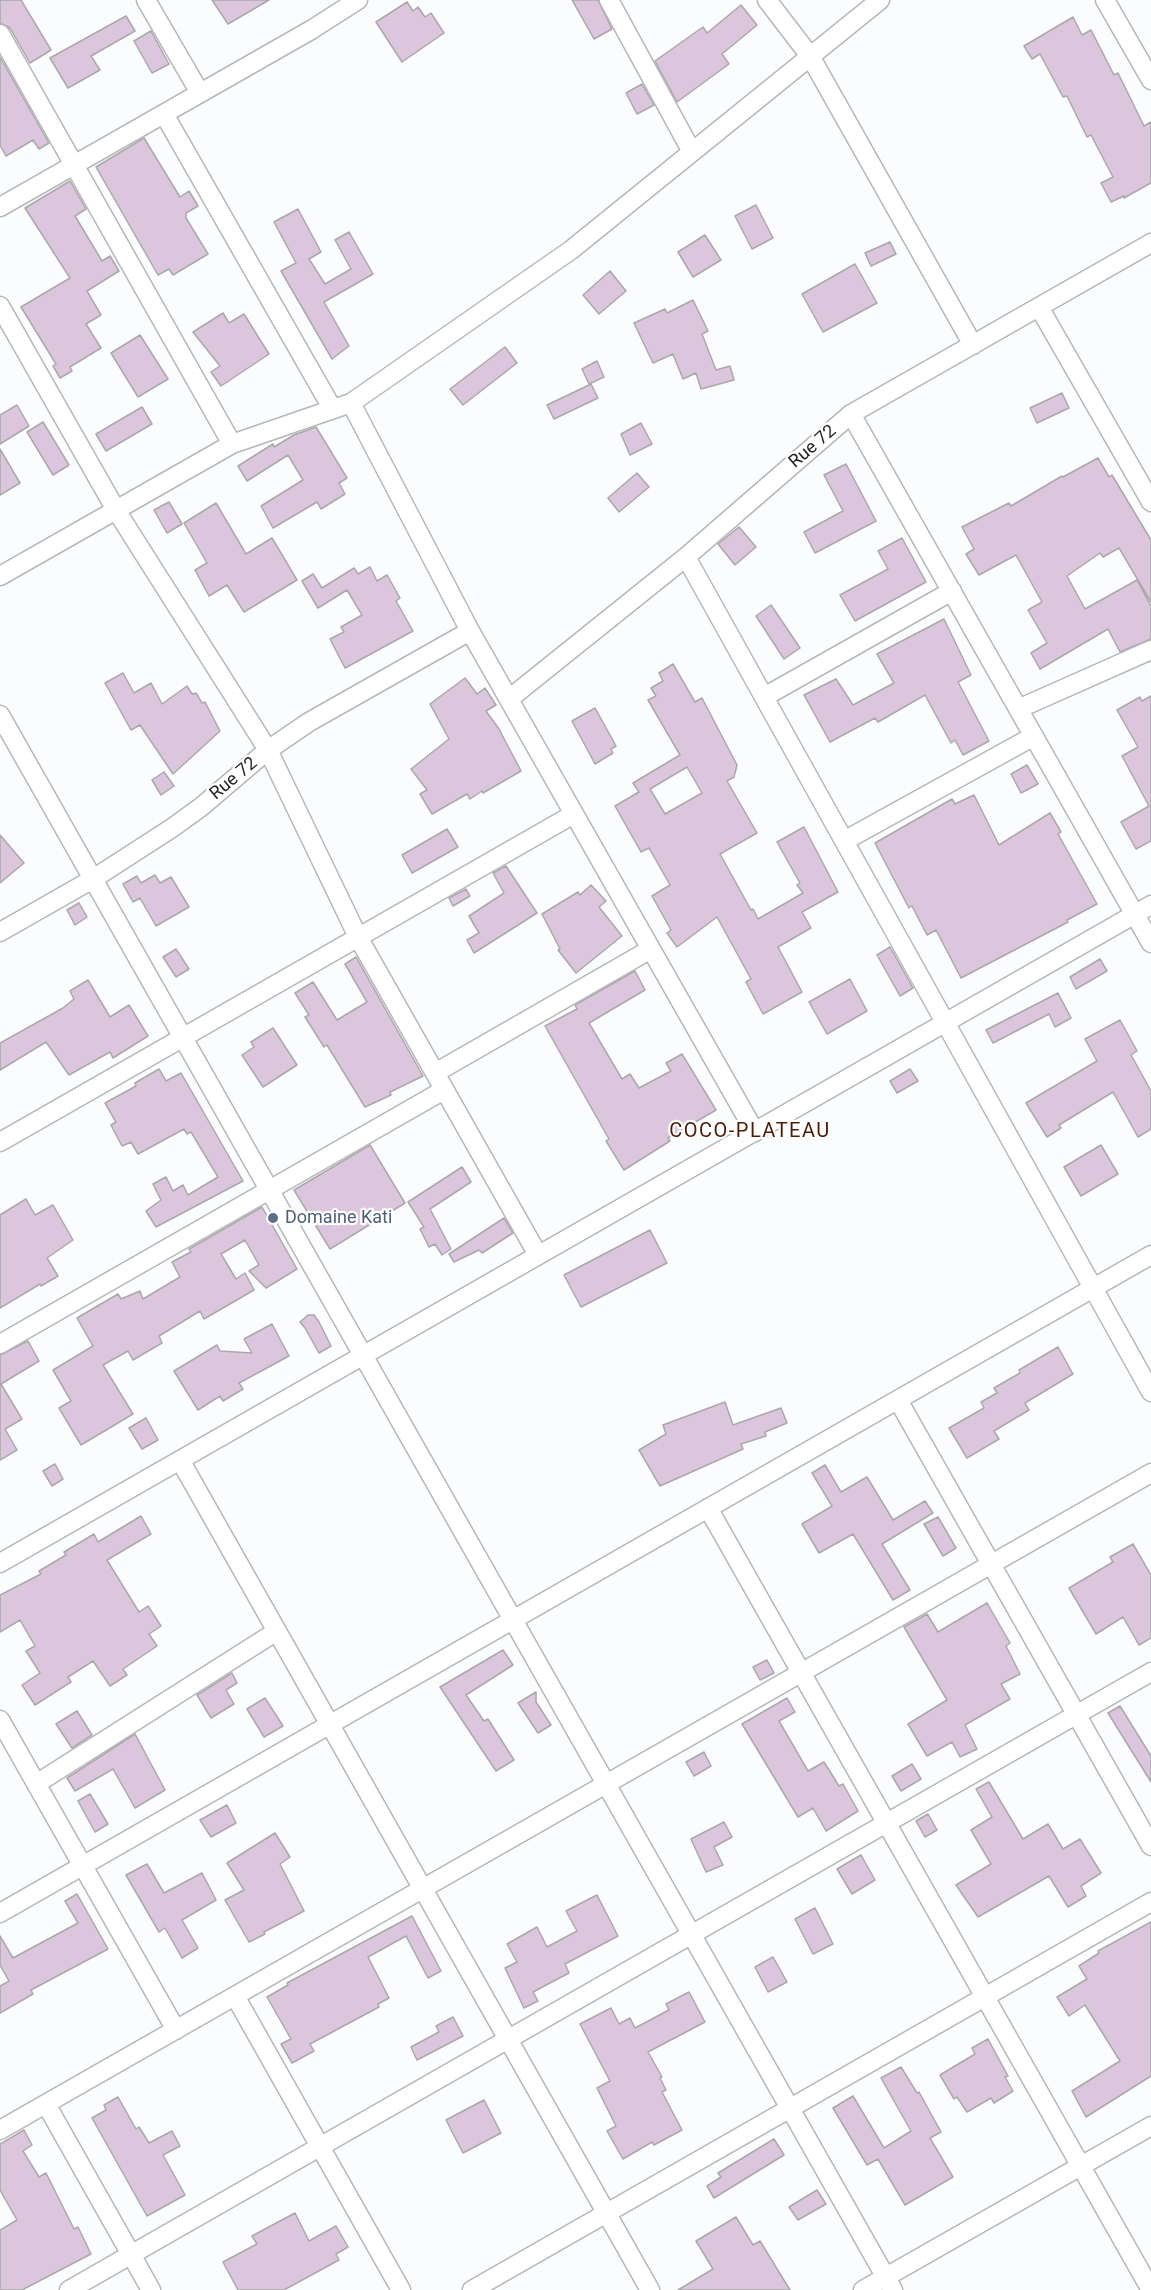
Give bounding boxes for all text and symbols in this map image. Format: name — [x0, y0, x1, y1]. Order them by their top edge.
street label: Rue 72 — [785, 421, 841, 473]
street label: Rue 72 — [206, 753, 262, 805]
district label: COCO-PLATEAU — [669, 1120, 831, 1144]
place label: Domaine Kati — [285, 1207, 392, 1229]
marker: Domaine Kati — [266, 1211, 280, 1225]

